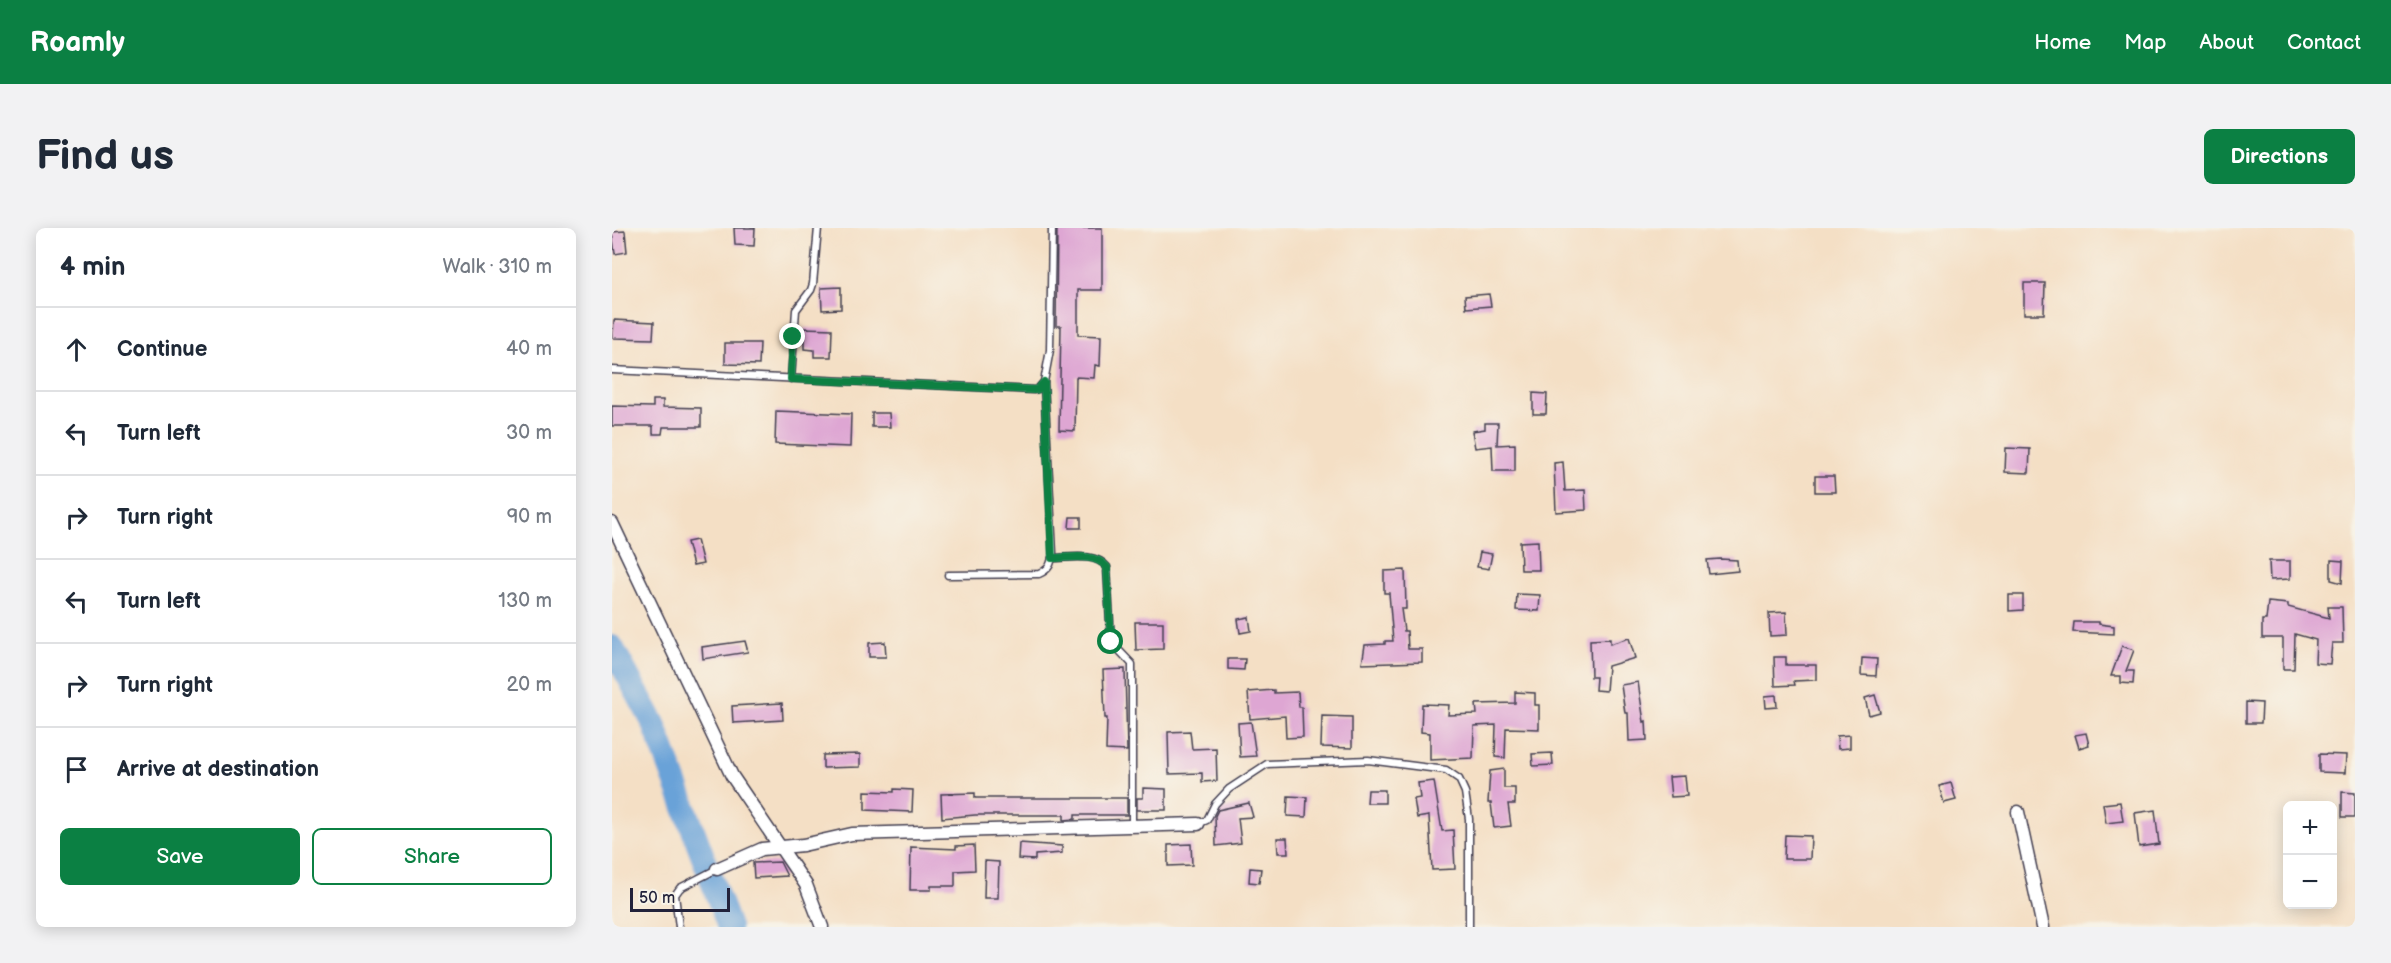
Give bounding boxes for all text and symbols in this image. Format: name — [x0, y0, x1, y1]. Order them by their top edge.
text: Roamly — [30, 26, 125, 59]
text: Home — [2034, 30, 2091, 55]
text: Map — [2124, 30, 2166, 55]
text: About — [2199, 30, 2254, 55]
text: Contact — [2287, 30, 2361, 55]
button: Directions — [2204, 129, 2355, 184]
text: Find us — [36, 131, 174, 182]
text: 4 min — [60, 252, 125, 283]
text: Walk · 310 m — [443, 255, 552, 279]
route end — [779, 323, 805, 349]
icon: ahead — [60, 333, 93, 366]
text: Continue — [117, 336, 207, 363]
text: 40 m — [506, 337, 552, 361]
icon: left — [60, 417, 93, 450]
text: Turn left — [117, 420, 201, 447]
text: 30 m — [506, 421, 552, 445]
icon: right — [60, 501, 93, 534]
text: Turn right — [117, 504, 213, 531]
text: 90 m — [507, 505, 552, 529]
icon: left — [60, 585, 93, 618]
text: Turn left — [117, 588, 201, 615]
text: 130 m — [498, 589, 552, 613]
route start — [1097, 628, 1123, 654]
icon: right — [60, 669, 93, 702]
text: Turn right — [117, 672, 213, 699]
text: 20 m — [507, 673, 552, 697]
icon: arrive — [60, 753, 93, 786]
text: Arrive at destination — [117, 756, 319, 783]
map controls — [2283, 801, 2337, 909]
button: + — [2283, 801, 2337, 855]
button: Save — [60, 828, 300, 885]
button: Share — [312, 828, 552, 885]
button: − — [2283, 855, 2337, 909]
scale bar — [630, 885, 730, 912]
text: 50 m — [639, 889, 675, 908]

